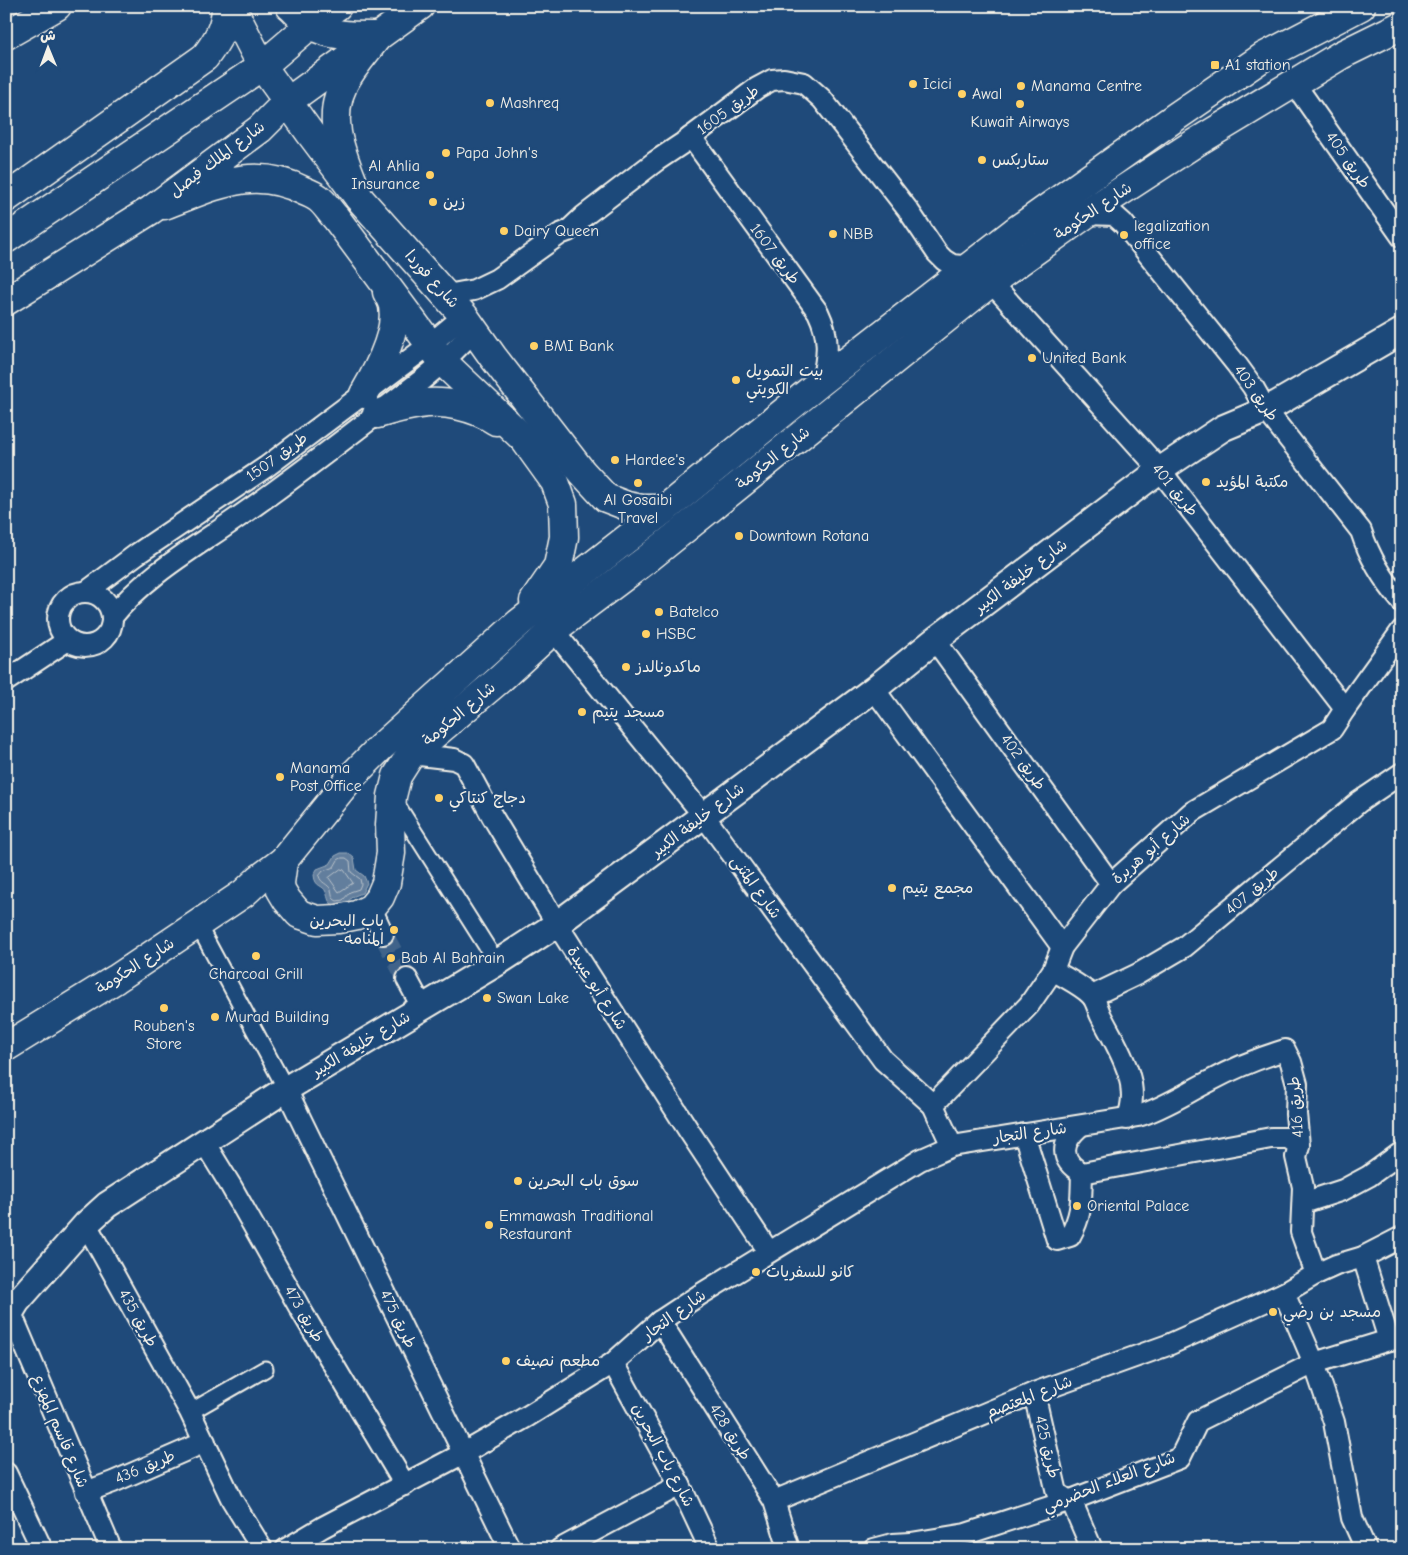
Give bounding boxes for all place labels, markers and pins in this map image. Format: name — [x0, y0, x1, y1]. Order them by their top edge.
place label: A1 station — [1225, 56, 1291, 74]
marker: A1 station — [1209, 59, 1221, 71]
place label: Icici — [923, 75, 952, 93]
place label: Manama Centre — [1031, 77, 1142, 95]
marker: Icici — [907, 78, 919, 90]
marker: Manama Centre — [1015, 80, 1027, 92]
place label: Awal — [972, 85, 1002, 103]
marker: Awal — [956, 88, 968, 100]
place label: Mashreq — [500, 94, 559, 112]
marker: Mashreq — [484, 97, 496, 109]
marker: Kuwait Airways — [1014, 98, 1026, 110]
place label: Kuwait Airways — [971, 113, 1070, 131]
place label: Papa John's — [456, 144, 538, 162]
marker: Papa John's — [440, 147, 452, 159]
place label: ستاربكس — [992, 151, 1049, 169]
marker: ستاربكس — [976, 154, 988, 166]
place label: Al Ahlia Insurance — [351, 157, 420, 193]
marker: Al Ahlia Insurance — [424, 169, 436, 181]
place label: زين — [443, 193, 465, 211]
marker: زين — [427, 196, 439, 208]
place label: legalization office — [1134, 217, 1210, 253]
place label: Dairy Queen — [514, 222, 599, 240]
marker: Dairy Queen — [498, 225, 510, 237]
place label: NBB — [843, 225, 873, 243]
marker: NBB — [827, 228, 839, 240]
marker: legalization office — [1118, 229, 1130, 241]
place label: BMI Bank — [544, 337, 614, 355]
marker: BMI Bank — [528, 340, 540, 352]
place label: United Bank — [1042, 349, 1127, 367]
marker: United Bank — [1026, 352, 1038, 364]
place label: بيت التمويل الكويتي — [746, 362, 824, 403]
marker: بيت التمويل الكويتي — [730, 374, 742, 386]
place label: Hardee's — [625, 451, 685, 469]
marker: Hardee's — [609, 454, 621, 466]
place label: مكتبة المؤيد — [1216, 473, 1288, 492]
marker: مكتبة المؤيد — [1200, 476, 1212, 488]
marker: Al Gosaibi Travel — [632, 477, 644, 489]
place label: Al Gosaibi Travel — [604, 491, 672, 527]
place label: Downtown Rotana — [749, 527, 869, 545]
marker: Downtown Rotana — [733, 530, 745, 542]
place label: Batelco — [669, 603, 719, 621]
marker: Batelco — [653, 606, 665, 618]
place label: HSBC — [656, 625, 696, 643]
marker: HSBC — [640, 628, 652, 640]
place label: ماكدونالدز — [634, 658, 701, 677]
marker: ماكدونالدز — [620, 661, 632, 673]
place label: مسجد يتيم — [592, 703, 665, 724]
marker: مسجد يتيم — [576, 706, 588, 718]
place label: Manama Post Office — [290, 759, 362, 795]
marker: Manama Post Office — [274, 771, 286, 783]
place label: دجاج كنتاكي — [449, 789, 526, 812]
marker: دجاج كنتاكي — [433, 792, 445, 804]
place label: مجمع يتيم — [902, 879, 973, 900]
marker: مجمع يتيم — [886, 882, 898, 894]
place label: باب البحرين -المنامه — [309, 912, 384, 948]
marker: باب البحرين -المنامه — [388, 924, 400, 936]
place label: Bab Al Bahrain — [401, 949, 505, 967]
marker: Charcoal Grill — [250, 950, 262, 962]
marker: Bab Al Bahrain — [385, 952, 397, 964]
place label: Charcoal Grill — [209, 965, 303, 983]
place label: Swan Lake — [497, 989, 569, 1007]
marker: Swan Lake — [481, 992, 493, 1004]
marker: Rouben's Store — [158, 1002, 170, 1014]
place label: Murad Building — [225, 1008, 329, 1026]
marker: Murad Building — [209, 1011, 221, 1023]
place label: Rouben's Store — [133, 1017, 195, 1053]
place label: سوق باب البحرين — [528, 1172, 639, 1191]
marker: سوق باب البحرين — [512, 1175, 524, 1187]
place label: Oriental Palace — [1087, 1197, 1189, 1215]
marker: Oriental Palace — [1071, 1200, 1083, 1212]
place label: Emmawash Traditional Restaurant — [499, 1207, 654, 1243]
marker: Emmawash Traditional Restaurant — [483, 1219, 495, 1231]
place label: كانو للسفريات — [766, 1263, 854, 1282]
marker: كانو للسفريات — [750, 1266, 762, 1278]
place label: مسجد بن رضي — [1283, 1303, 1381, 1326]
marker: مسجد بن رضي — [1267, 1306, 1279, 1318]
place label: مطعم نصيف — [516, 1352, 600, 1373]
marker: مطعم نصيف — [500, 1355, 512, 1367]

